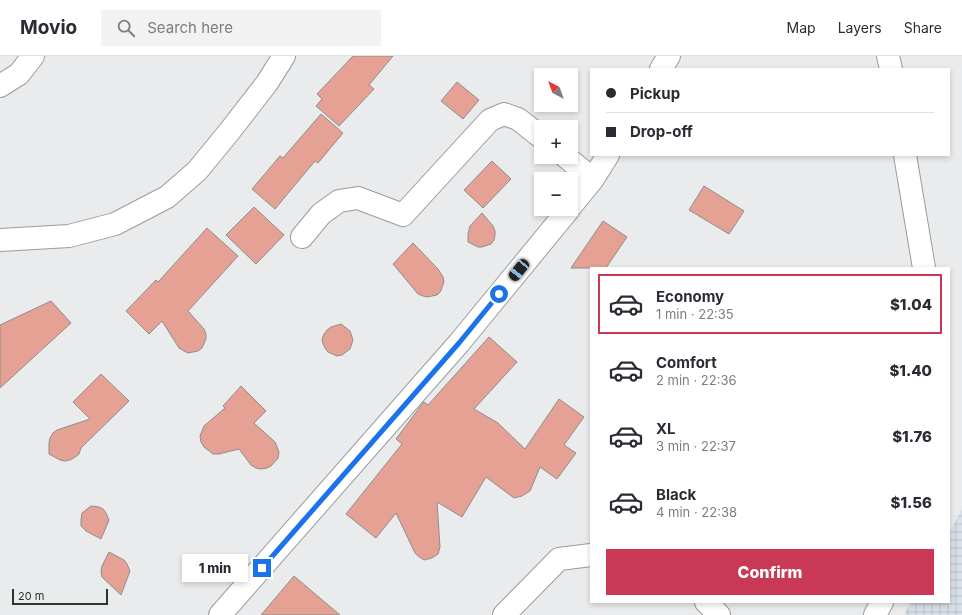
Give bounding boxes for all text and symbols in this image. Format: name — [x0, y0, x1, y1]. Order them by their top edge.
search box — [101, 10, 381, 46]
text: Movio — [20, 16, 77, 39]
icon: search — [115, 17, 137, 39]
text: Search here — [147, 18, 233, 37]
text: Map — [787, 19, 816, 36]
text: Layers — [838, 19, 882, 36]
text: Share — [904, 19, 942, 36]
north arrow — [534, 68, 578, 112]
map controls — [534, 68, 578, 216]
text: Pickup — [630, 84, 680, 103]
button: + — [534, 120, 578, 164]
text: Drop-off — [630, 122, 693, 141]
button: − — [534, 172, 578, 216]
car — [507, 257, 531, 283]
route start — [490, 285, 508, 303]
icon: car — [608, 286, 644, 322]
text: Economy — [656, 287, 724, 306]
text: $1.04 — [890, 295, 932, 314]
text: 1 min · 22:35 — [656, 306, 734, 322]
icon: car — [608, 352, 644, 388]
text: Comfort — [656, 353, 717, 372]
text: $1.40 — [889, 361, 932, 380]
text: 2 min · 22:36 — [656, 372, 737, 388]
icon: car — [608, 418, 644, 454]
text: XL — [656, 419, 676, 438]
text: $1.76 — [892, 427, 932, 446]
text: 3 min · 22:37 — [656, 438, 736, 454]
icon: car — [608, 484, 644, 520]
text: Black — [656, 485, 696, 504]
text: $1.56 — [891, 493, 932, 512]
text: 4 min · 22:38 — [656, 504, 737, 520]
button: Confirm — [606, 549, 934, 595]
callout: 1 min — [182, 554, 248, 582]
route end — [253, 559, 271, 577]
text: 1 min — [199, 560, 231, 576]
scale bar — [12, 587, 108, 606]
text: 20 m — [18, 589, 44, 603]

